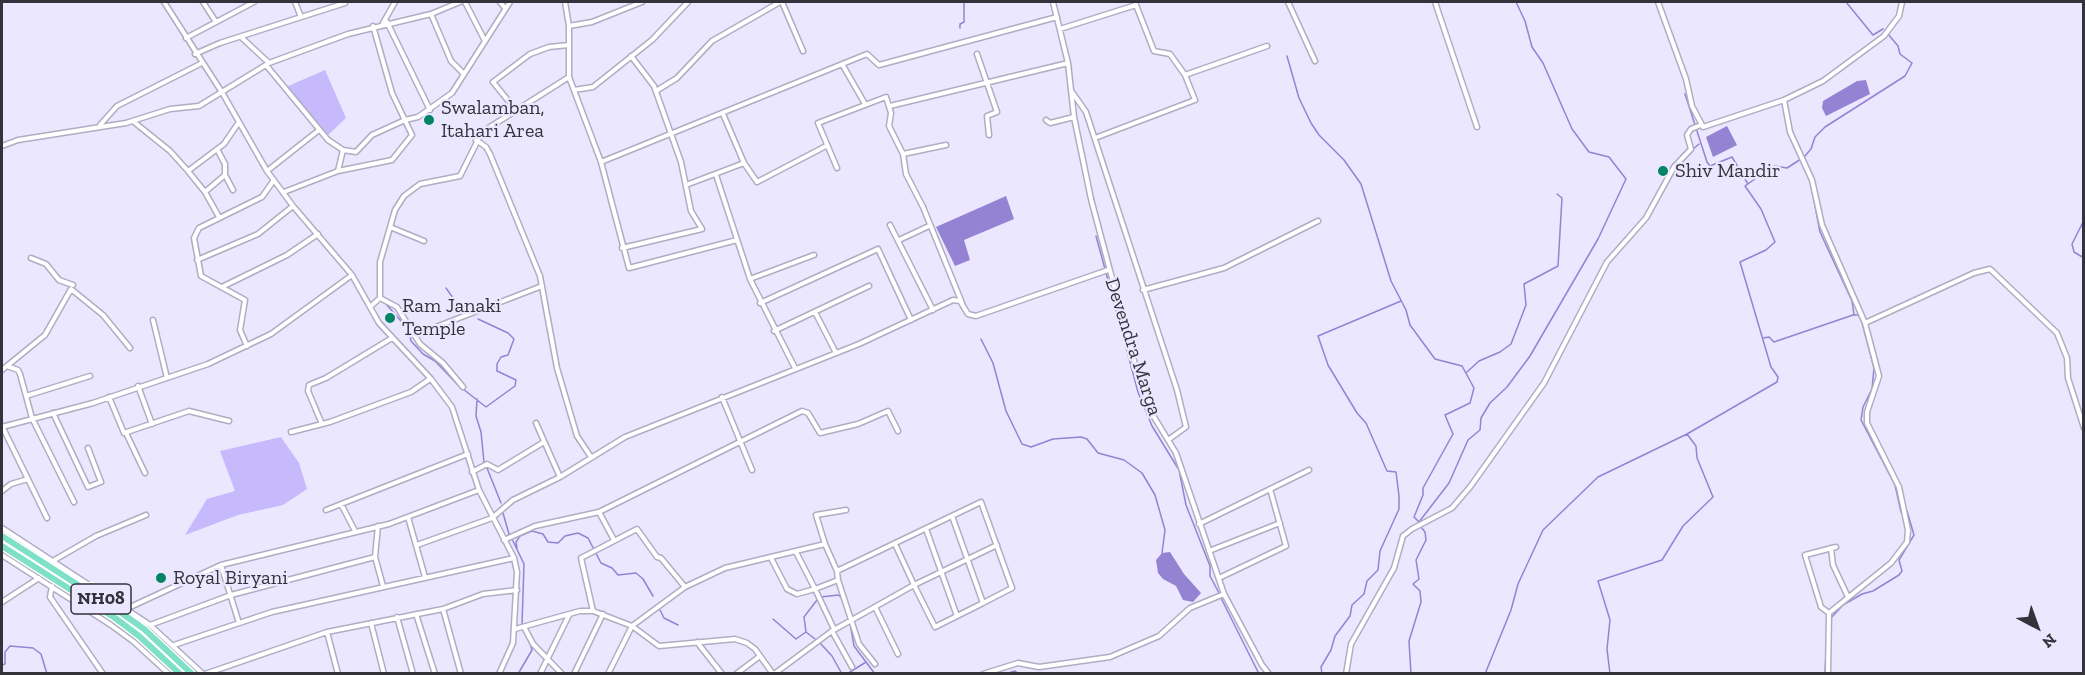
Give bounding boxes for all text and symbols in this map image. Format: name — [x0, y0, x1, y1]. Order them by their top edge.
place label: Swalamban, Itahari Area — [441, 96, 545, 143]
marker: Swalamban, Itahari Area — [422, 113, 436, 127]
place label: Shiv Mandir — [1675, 159, 1780, 183]
marker: Shiv Mandir — [1656, 164, 1670, 178]
street label: Devendra Marga — [1099, 275, 1167, 419]
place label: Ram Janaki Temple — [402, 294, 501, 341]
marker: Ram Janaki Temple — [383, 311, 397, 325]
place label: Royal Biryani — [173, 566, 288, 590]
marker: Royal Biryani — [154, 571, 168, 585]
road number: NH08 — [71, 584, 131, 614]
north arrow — [2007, 597, 2067, 657]
text: N — [2038, 630, 2060, 652]

